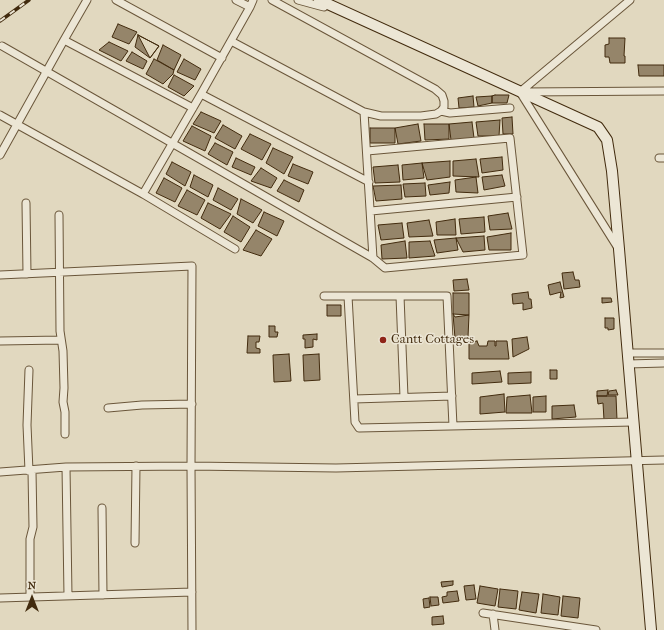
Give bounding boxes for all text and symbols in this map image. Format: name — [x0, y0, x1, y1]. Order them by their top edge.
place label: Cantt Cottages — [391, 332, 474, 348]
marker: Cantt Cottages — [378, 335, 388, 345]
north arrow — [12, 578, 52, 618]
text: N — [28, 579, 36, 592]

